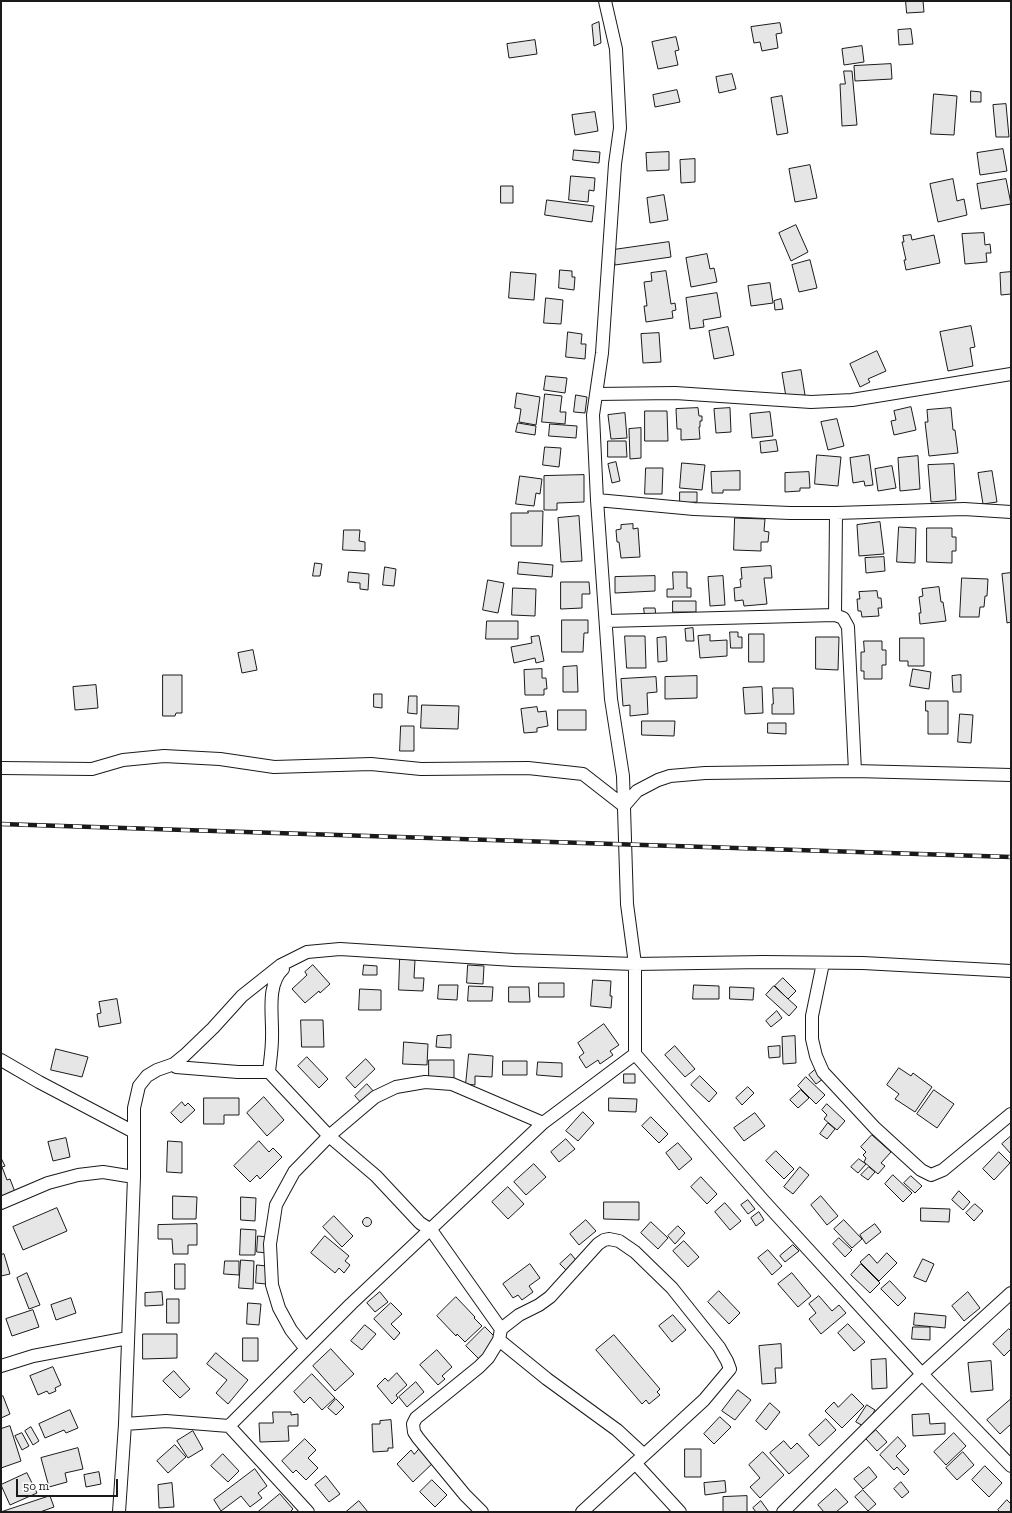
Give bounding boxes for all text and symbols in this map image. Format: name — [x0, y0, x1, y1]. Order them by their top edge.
scale bar — [18, 1471, 120, 1497]
text: 50 m — [23, 1479, 49, 1493]

